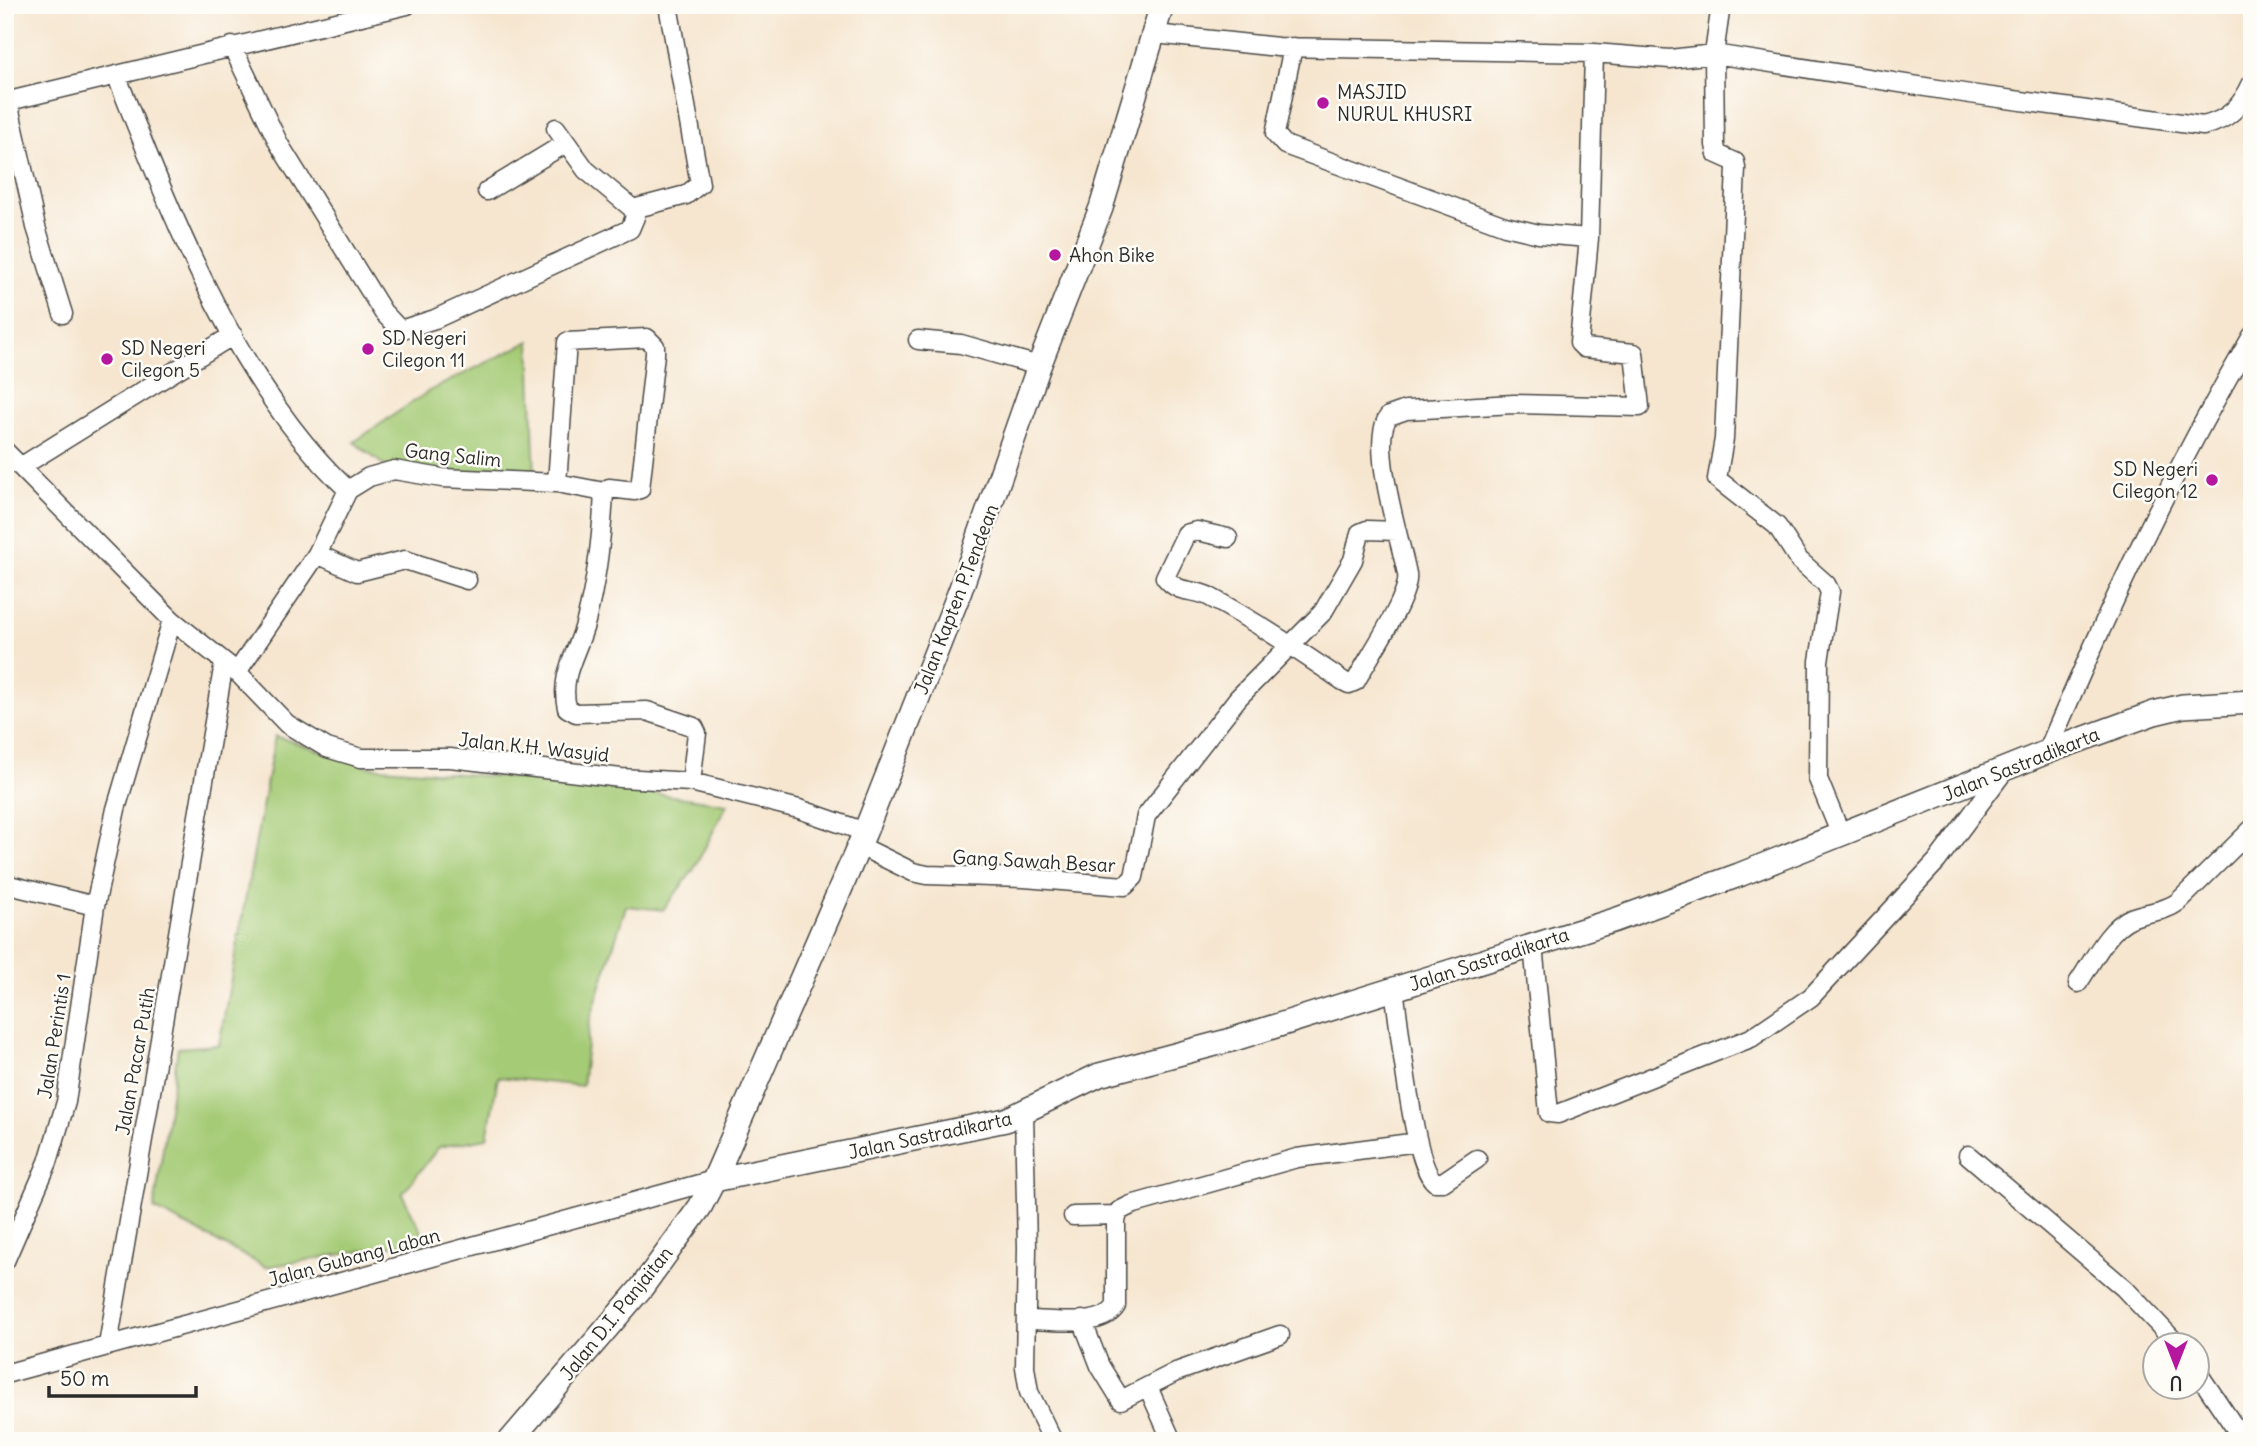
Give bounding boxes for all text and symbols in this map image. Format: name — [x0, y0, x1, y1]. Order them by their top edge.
place label: MASJID NURUL KHUSRI — [1337, 80, 1472, 126]
marker: MASJID NURUL KHUSRI — [1315, 95, 1331, 111]
place label: Ahon Bike — [1069, 243, 1155, 267]
marker: Ahon Bike — [1047, 247, 1063, 263]
place label: SD Negeri Cilegon 11 — [382, 326, 467, 372]
place label: SD Negeri Cilegon 5 — [121, 336, 206, 382]
marker: SD Negeri Cilegon 11 — [360, 341, 376, 357]
marker: SD Negeri Cilegon 5 — [99, 351, 115, 367]
street label: Gang Salim — [403, 438, 503, 472]
place label: SD Negeri Cilegon 12 — [2112, 457, 2198, 503]
marker: SD Negeri Cilegon 12 — [2204, 472, 2220, 488]
street label: Jalan Kapten P.Tendean — [909, 500, 1003, 698]
street label: Jalan Sastradikarta — [1939, 722, 2103, 806]
street label: Jalan K.H. Wasyid — [458, 727, 610, 767]
street label: Gang Sawah Besar — [952, 845, 1116, 877]
street label: Jalan Sastradikarta — [1406, 922, 1572, 996]
street label: Jalan Perintis 1 — [32, 972, 76, 1100]
street label: Jalan Pacar Putih — [110, 985, 160, 1137]
street label: Jalan Sastradikarta — [846, 1106, 1014, 1164]
street label: Jalan Gubang Laban — [266, 1223, 442, 1291]
street label: Jalan D.I. Panjaitan — [555, 1241, 677, 1385]
north arrow — [2142, 1330, 2212, 1400]
scale bar — [49, 1355, 196, 1399]
text: 50 m — [60, 1365, 109, 1392]
text: U — [2170, 1371, 2182, 1395]

